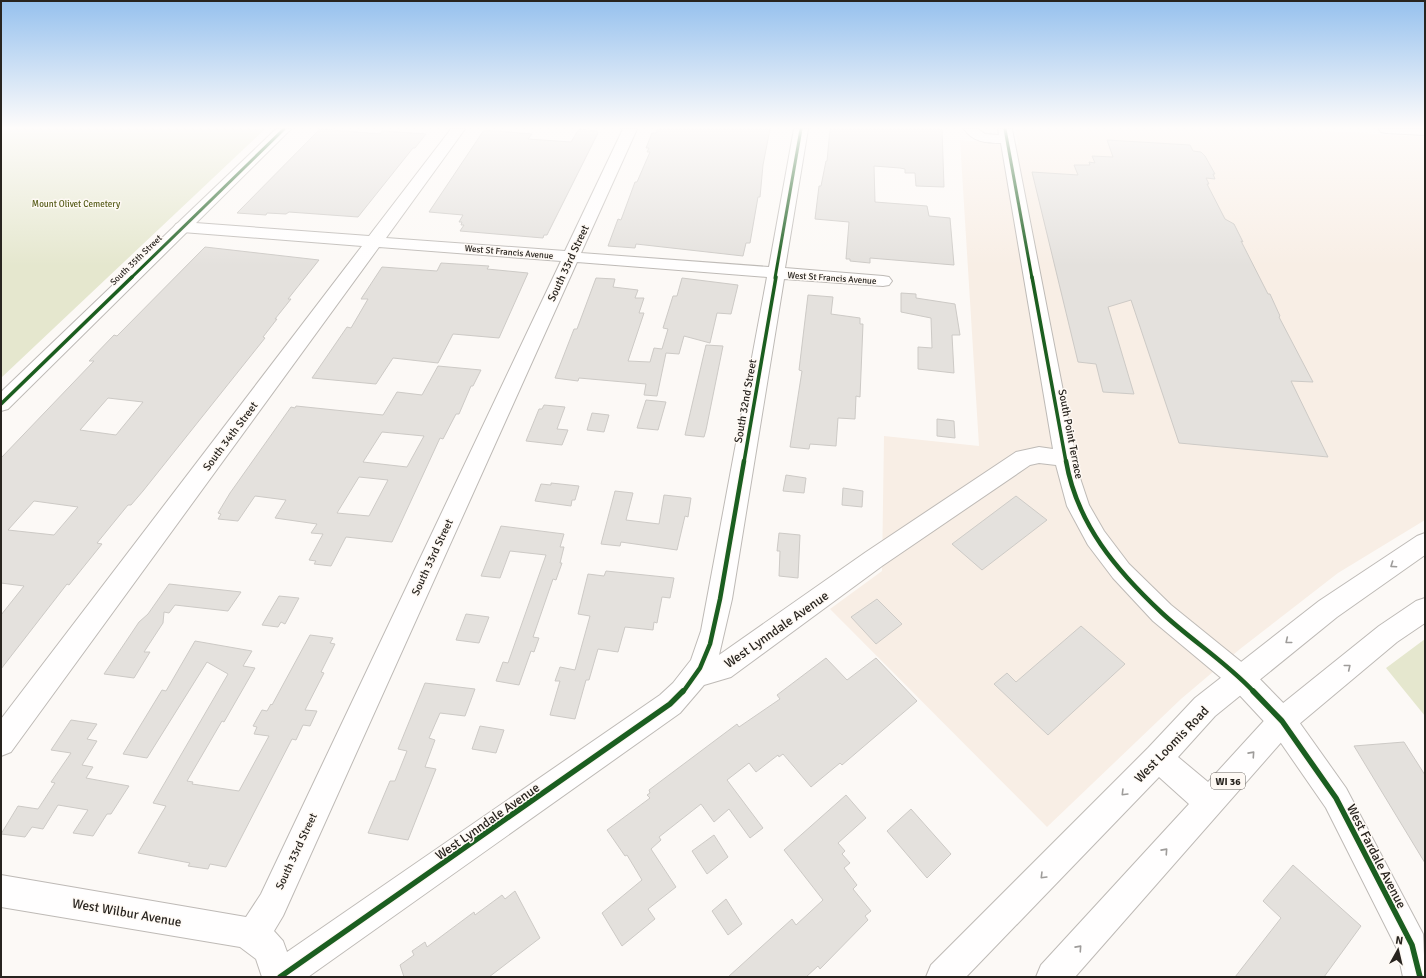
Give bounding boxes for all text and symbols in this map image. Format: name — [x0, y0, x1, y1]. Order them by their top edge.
park label: Mount Olivet Cemetery — [32, 199, 121, 210]
street label: South 33rd Street — [545, 223, 592, 304]
street label: South 35th Street — [108, 233, 165, 288]
street label: West St Francis Avenue — [464, 243, 554, 262]
street label: West St Francis Avenue — [787, 270, 877, 287]
street label: South 32nd Street — [732, 358, 759, 444]
street label: South Point Terrace — [1055, 388, 1086, 480]
street label: South 34th Street — [200, 399, 261, 473]
street label: South 33rd Street — [409, 517, 456, 598]
one-way arrow — [1390, 560, 1397, 568]
street label: West Lynndale Avenue — [721, 588, 832, 672]
one-way arrow — [1285, 636, 1292, 643]
one-way arrow — [1343, 664, 1350, 671]
street label: West Loomis Road — [1131, 703, 1212, 786]
one-way arrow — [1247, 751, 1255, 759]
road number: WI 36 — [1211, 773, 1245, 789]
street label: West Lynndale Avenue — [432, 780, 543, 864]
one-way arrow — [1121, 788, 1128, 796]
street label: West Fardale Avenue — [1343, 802, 1409, 911]
street label: South 33rd Street — [273, 811, 320, 892]
one-way arrow — [1161, 848, 1168, 856]
one-way arrow — [1040, 871, 1048, 879]
street label: West Wilbur Avenue — [71, 895, 183, 930]
north arrow — [1378, 930, 1418, 970]
text: N — [1395, 934, 1404, 948]
one-way arrow — [1074, 945, 1081, 953]

